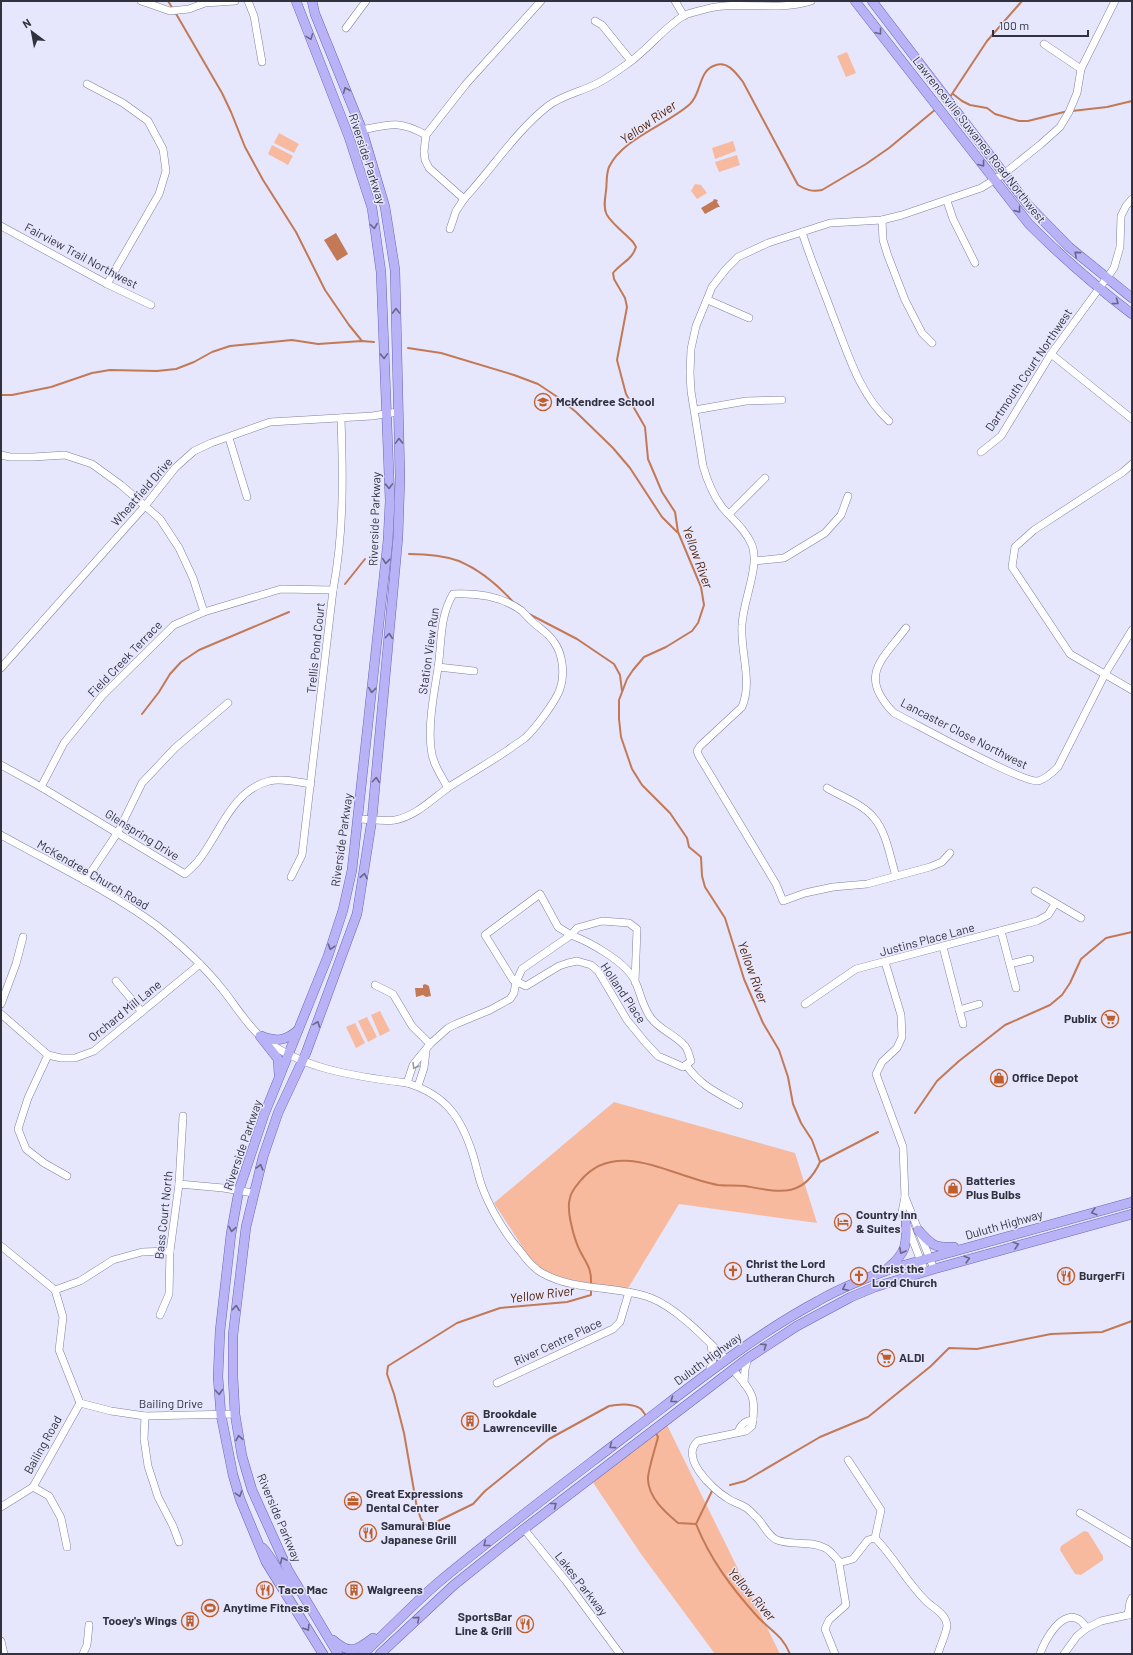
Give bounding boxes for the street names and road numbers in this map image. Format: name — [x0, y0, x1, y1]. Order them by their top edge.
street label: Lawrenceville Suwanee Road Northwest — [910, 53, 1049, 225]
street label: Riverside Parkway — [347, 112, 389, 206]
street label: Fairview Trail Northwest — [23, 219, 140, 291]
street label: Dartmouth Court Northwest — [982, 306, 1074, 433]
street label: Wheatfield Drive — [108, 454, 175, 528]
street label: Riverside Parkway — [365, 471, 383, 566]
street label: Trellis Pond Court — [303, 602, 327, 694]
street label: Station View Run — [415, 606, 441, 695]
street label: Field Creek Terrace — [84, 617, 164, 699]
street label: Lancaster Close Northwest — [899, 695, 1030, 771]
street label: Riverside Parkway — [328, 792, 355, 888]
street label: Glenspring Drive — [103, 806, 182, 863]
street label: McKendree Church Road — [35, 836, 152, 912]
street label: Justins Place Lane — [878, 920, 976, 958]
street label: Holland Place — [598, 960, 649, 1025]
street label: Orchard Mill Lane — [85, 977, 163, 1044]
street label: Riverside Parkway — [220, 1097, 264, 1192]
street label: Bass Court North — [151, 1170, 175, 1260]
street label: Duluth Highway — [963, 1206, 1045, 1242]
street label: River Centre Place — [511, 1315, 604, 1368]
street label: Duluth Highway — [671, 1329, 744, 1387]
street label: Bailing Drive — [139, 1396, 203, 1410]
street label: Bailing Road — [20, 1413, 64, 1476]
street label: Riverside Parkway — [255, 1471, 305, 1564]
street label: Lakes Parkway — [553, 1549, 611, 1618]

